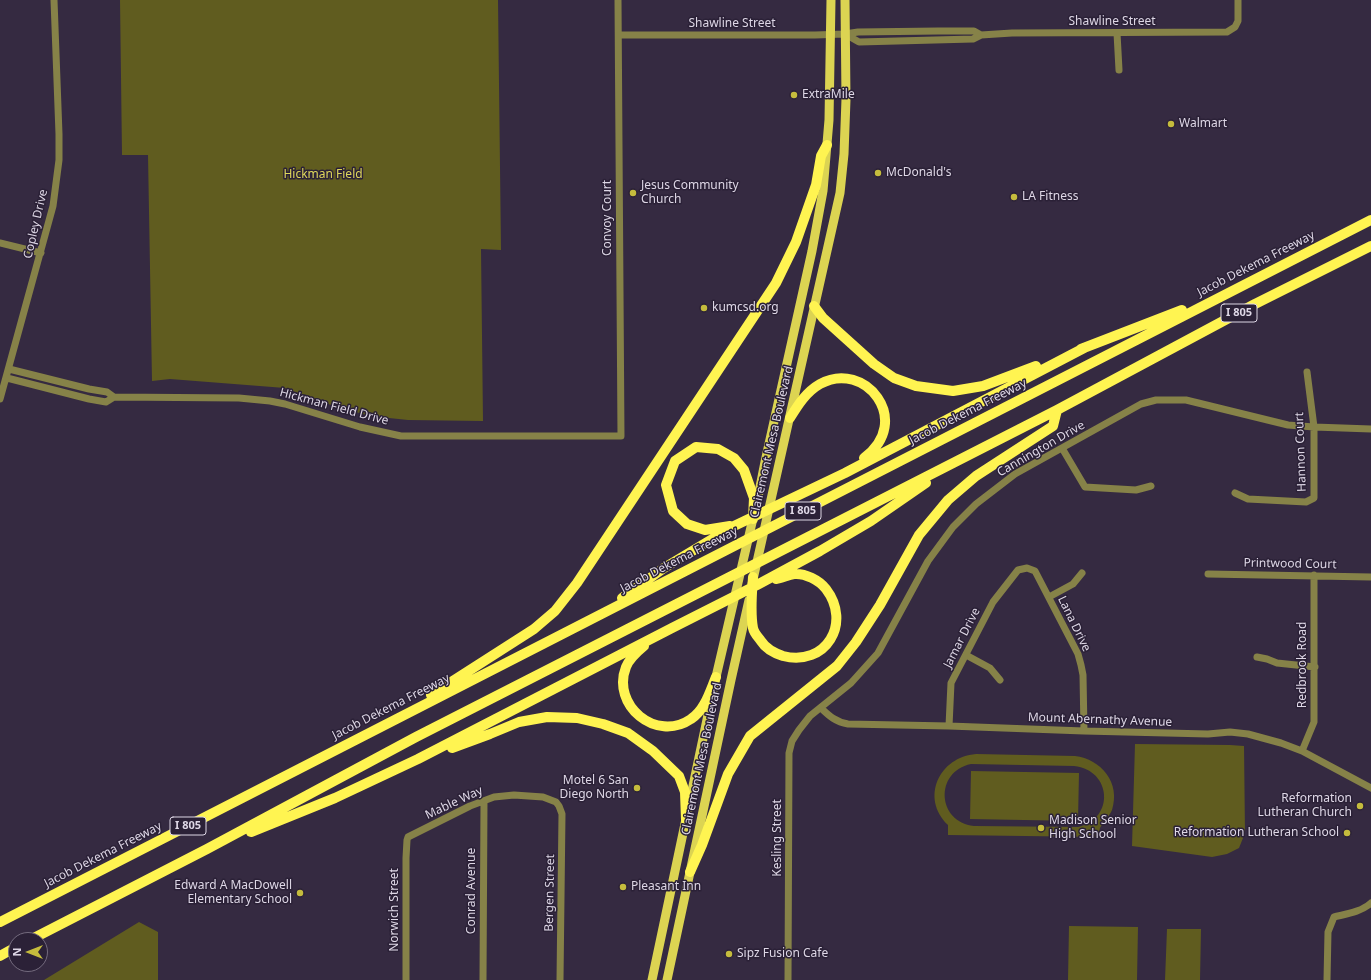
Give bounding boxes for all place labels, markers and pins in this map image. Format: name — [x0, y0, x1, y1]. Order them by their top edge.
place label: ExtraMile — [802, 88, 855, 102]
marker: ExtraMile — [789, 90, 799, 100]
place label: Walmart — [1179, 117, 1227, 131]
marker: Walmart — [1166, 119, 1176, 129]
place label: McDonald's — [886, 166, 951, 180]
marker: McDonald's — [873, 168, 883, 178]
place label: Jesus Community Church — [641, 179, 739, 207]
marker: Jesus Community Church — [628, 188, 638, 198]
place label: LA Fitness — [1022, 190, 1078, 204]
marker: LA Fitness — [1009, 192, 1019, 202]
place label: kumcsd.org — [712, 301, 779, 315]
marker: kumcsd.org — [699, 303, 709, 313]
place label: Motel 6 San Diego North — [560, 774, 629, 802]
marker: Motel 6 San Diego North — [632, 783, 642, 793]
place label: Reformation Lutheran Church — [1257, 792, 1352, 820]
marker: Reformation Lutheran Church — [1355, 801, 1365, 811]
place label: Madison Senior High School — [1049, 814, 1137, 842]
marker: Madison Senior High School — [1036, 823, 1046, 833]
place label: Reformation Lutheran School — [1174, 826, 1339, 840]
marker: Reformation Lutheran School — [1342, 828, 1352, 838]
place label: Edward A MacDowell Elementary School — [174, 879, 292, 907]
place label: Pleasant Inn — [631, 880, 701, 894]
marker: Pleasant Inn — [618, 882, 628, 892]
marker: Edward A MacDowell Elementary School — [295, 888, 305, 898]
place label: Sipz Fusion Cafe — [737, 947, 828, 961]
marker: Sipz Fusion Cafe — [724, 949, 734, 959]

